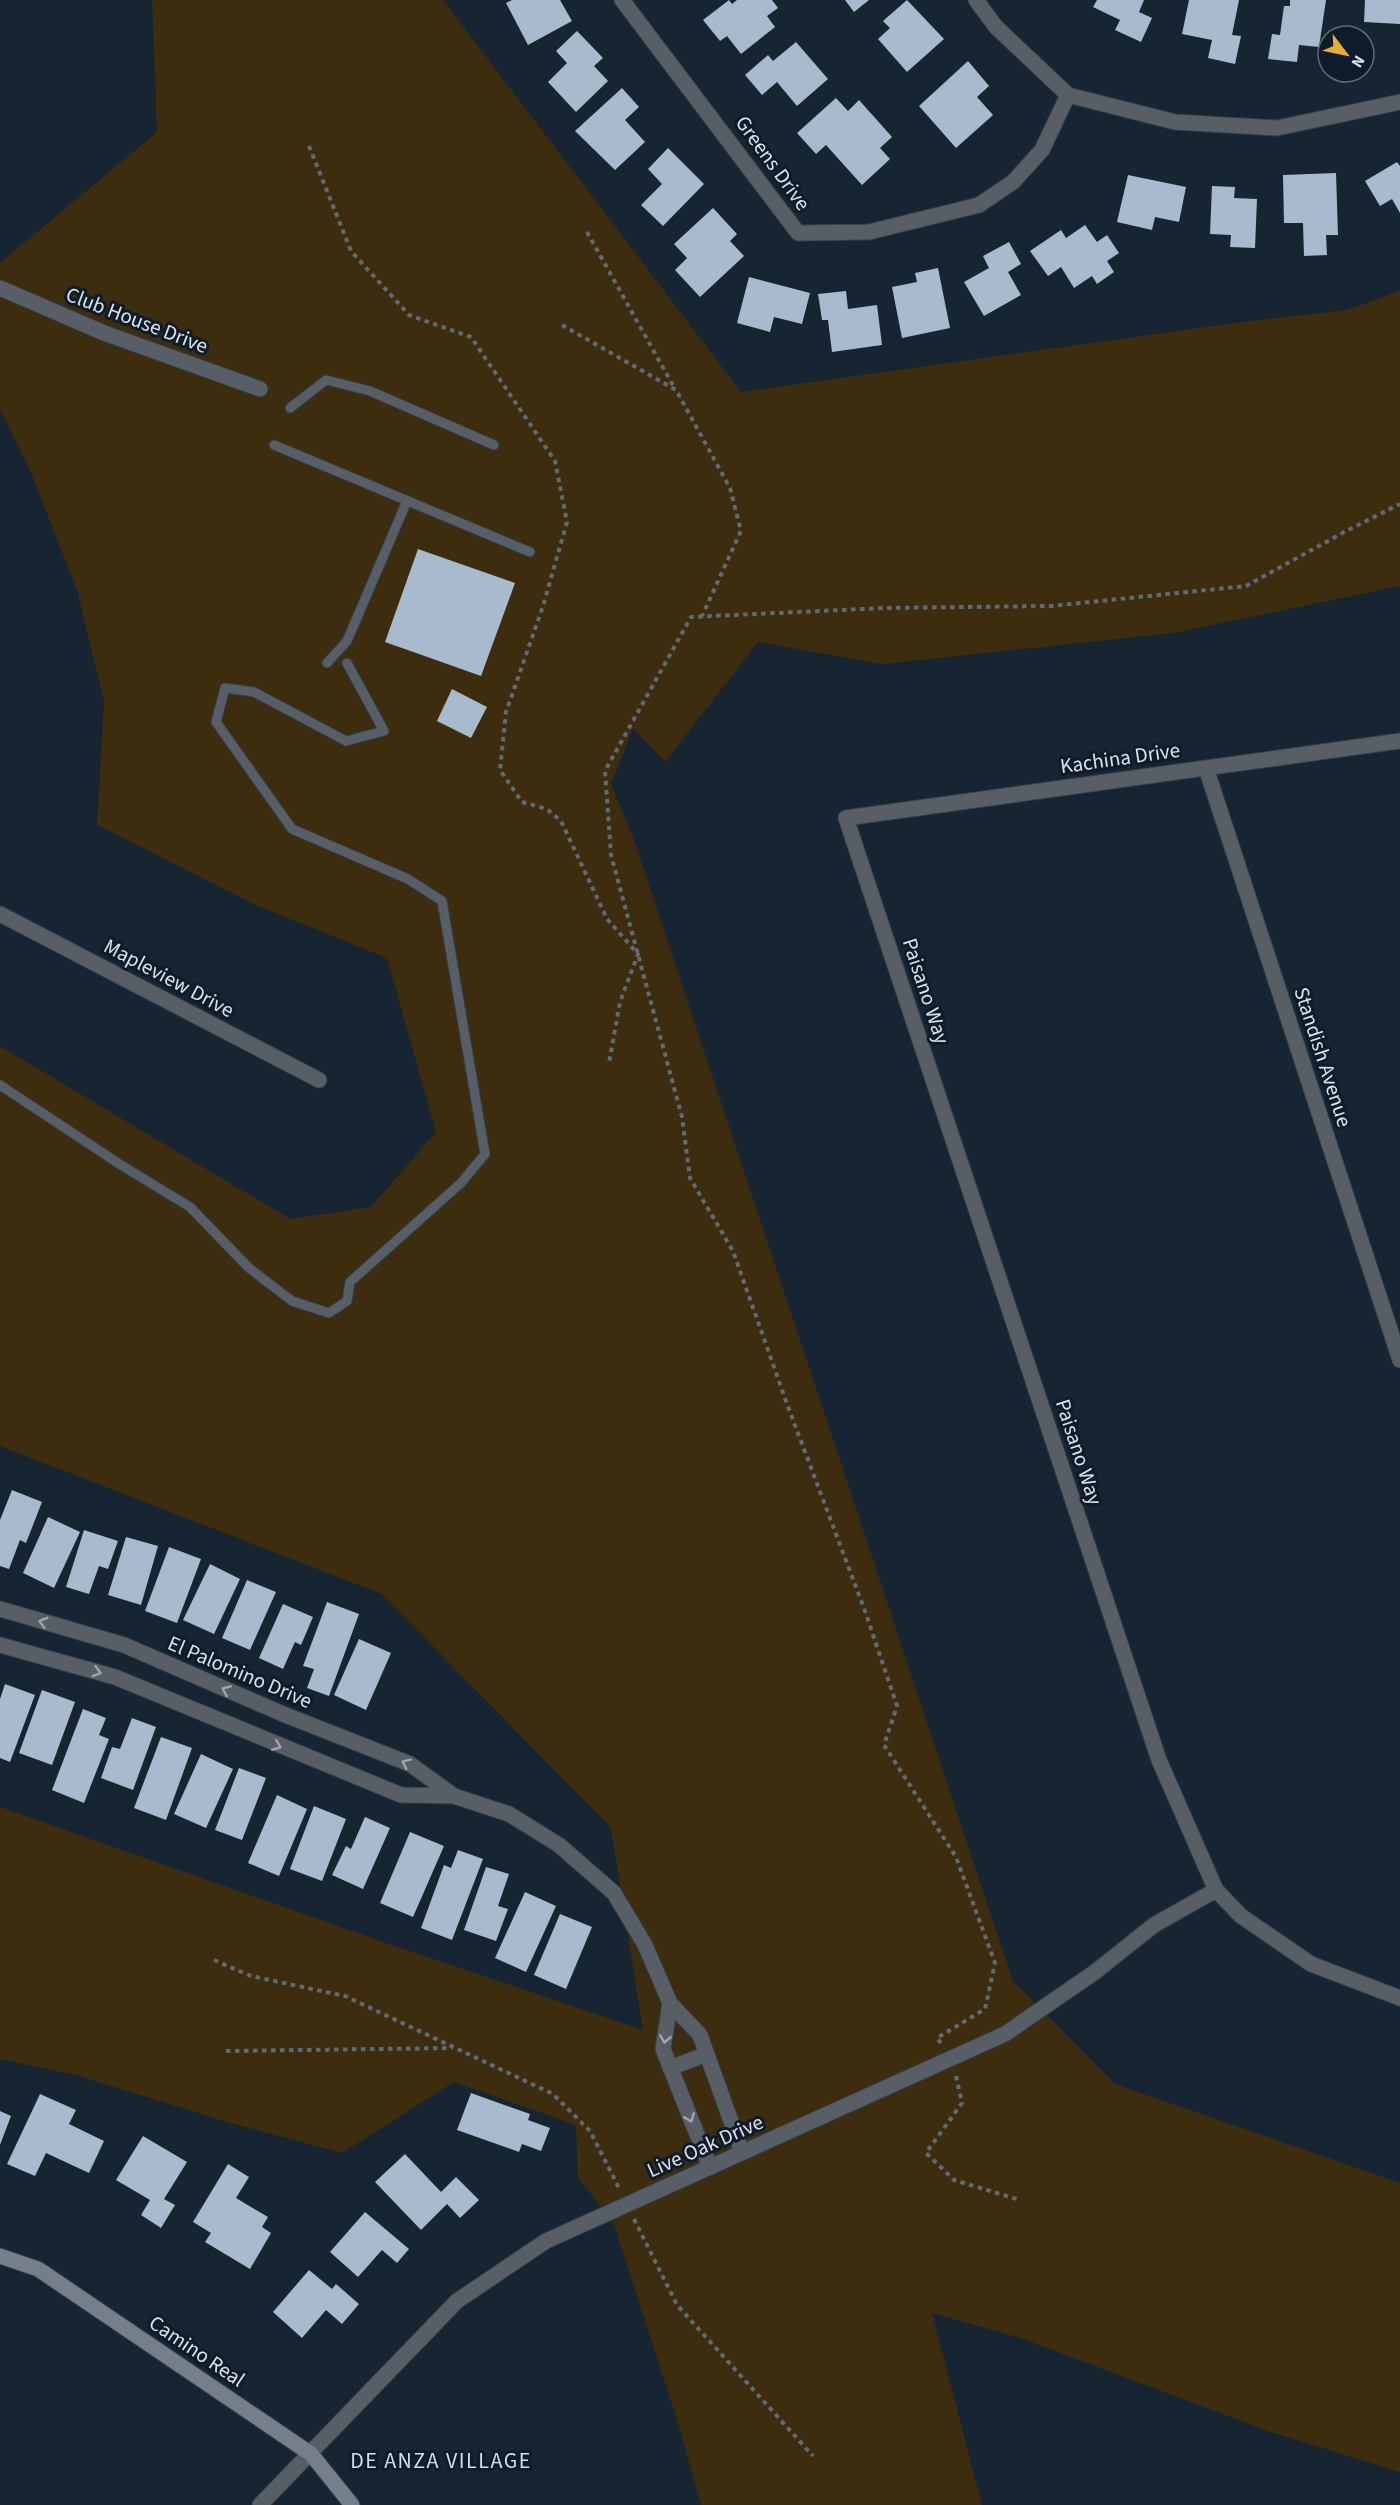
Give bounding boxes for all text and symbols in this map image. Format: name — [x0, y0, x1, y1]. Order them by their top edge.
north arrow — [1316, 24, 1376, 84]
text: N — [1346, 51, 1370, 72]
street label: Greens Drive — [728, 109, 818, 217]
street label: Club House Drive — [62, 279, 212, 361]
street label: Kachina Drive — [1058, 735, 1182, 781]
street label: Mapleview Drive — [99, 931, 239, 1025]
street label: Paisano Way — [895, 934, 957, 1048]
street label: Standish Avenue — [1286, 983, 1360, 1131]
street label: Paisano Way — [1048, 1395, 1110, 1509]
one-way arrow — [38, 1617, 49, 1629]
street label: El Palomino Drive — [163, 1628, 317, 1716]
one-way arrow — [91, 1665, 102, 1677]
one-way arrow — [221, 1685, 232, 1697]
one-way arrow — [271, 1738, 282, 1751]
one-way arrow — [402, 1759, 413, 1771]
one-way arrow — [659, 2034, 671, 2044]
street label: Live Oak Drive — [642, 2107, 768, 2185]
one-way arrow — [683, 2111, 695, 2122]
street label: Camino Real — [143, 2308, 251, 2394]
district label: DE ANZA VILLAGE — [350, 2445, 532, 2477]

